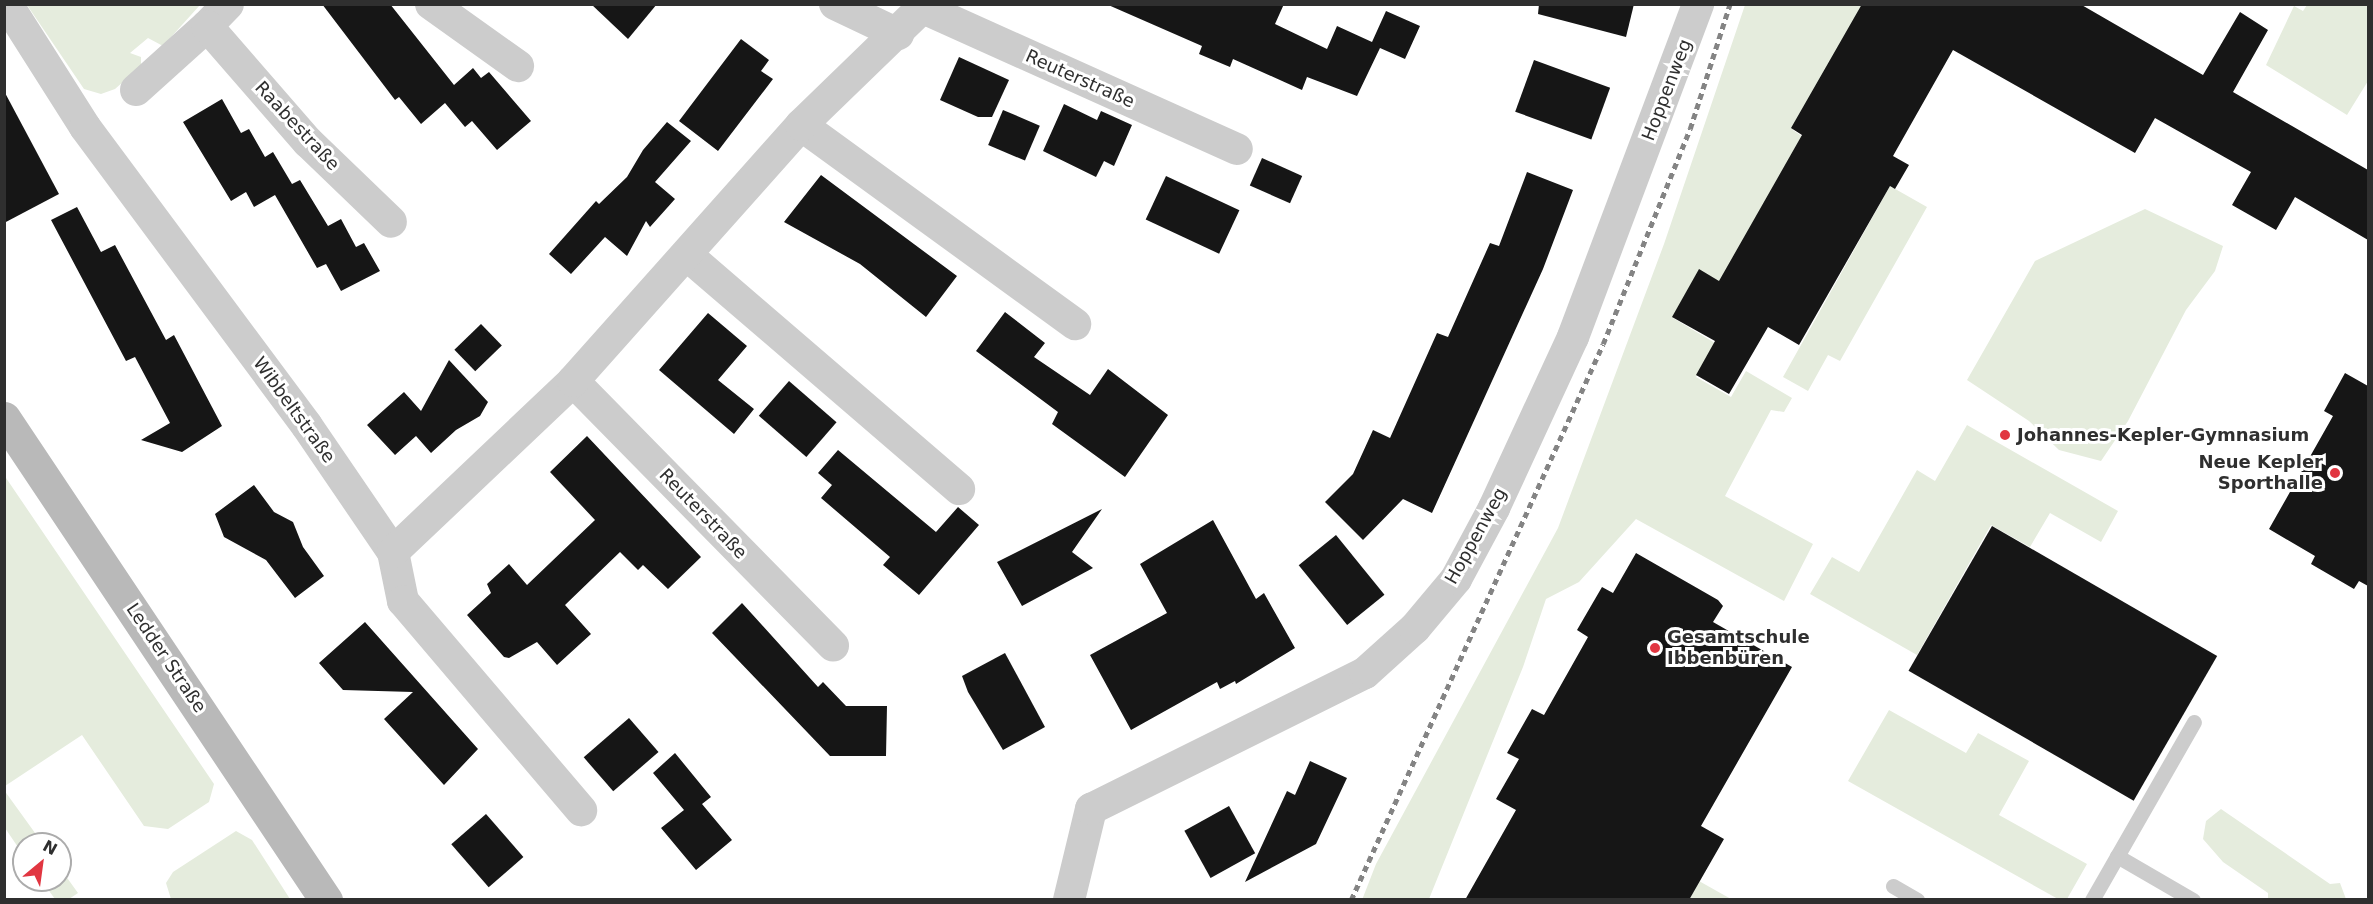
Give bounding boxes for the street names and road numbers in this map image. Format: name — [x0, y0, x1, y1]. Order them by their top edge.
street label: Hoppenweg — [1638, 36, 1696, 144]
street label: Reuterstraße — [1022, 45, 1138, 113]
street label: Raabestraße — [250, 77, 344, 175]
street label: Wibbeltstraße — [248, 353, 340, 467]
street label: Reuterstraße — [655, 464, 751, 564]
street label: Hoppenweg — [1441, 484, 1511, 588]
street label: Ledder Straße — [121, 599, 211, 717]

